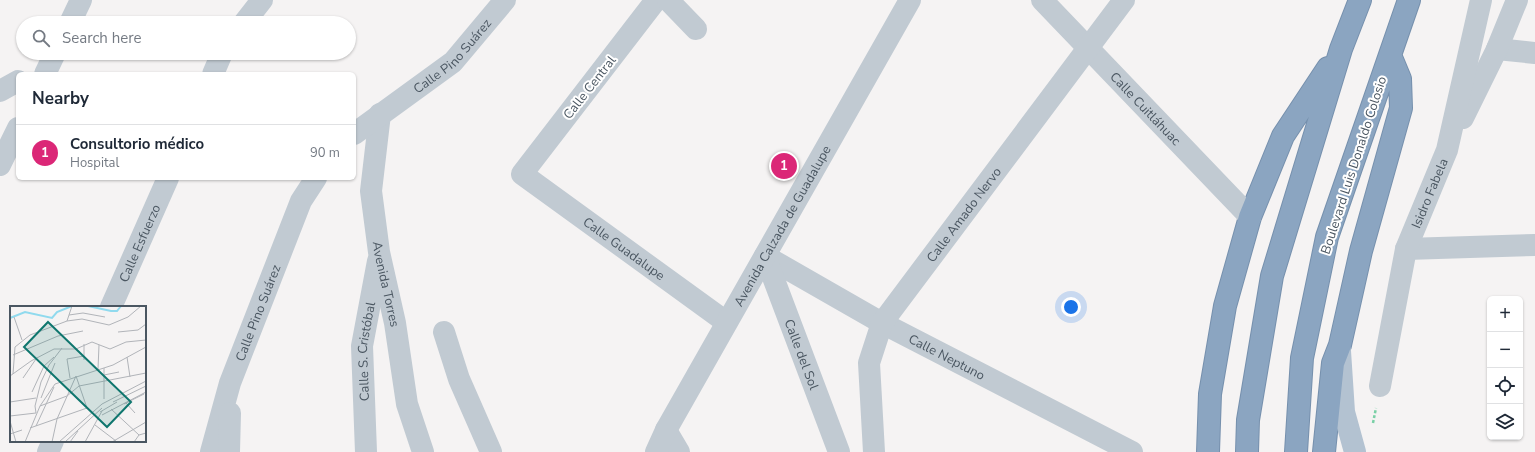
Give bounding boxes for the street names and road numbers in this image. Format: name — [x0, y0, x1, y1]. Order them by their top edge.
street label: Calle Pino Suárez — [410, 15, 496, 98]
street label: Calle Central — [559, 52, 620, 123]
street label: Calle Cuitláhuac — [1106, 68, 1185, 150]
street label: Boulevard Luis Donaldo Colosio — [1317, 74, 1391, 256]
street label: Avenida Calzada de Guadalupe — [730, 142, 836, 310]
street label: Isidro Fabela — [1408, 156, 1453, 231]
street label: Calle Amado Nervo — [923, 164, 1006, 266]
street label: Calle Esfuerzo — [115, 202, 165, 285]
street label: Calle Guadalupe — [579, 213, 668, 285]
street label: Avenida Torres — [368, 240, 403, 328]
street label: Calle Pino Suárez — [231, 262, 285, 364]
street label: Calle S. Cristóbal — [354, 300, 380, 401]
street label: Calle del Sol — [780, 317, 823, 393]
street label: Calle Neptuno — [905, 330, 988, 385]

